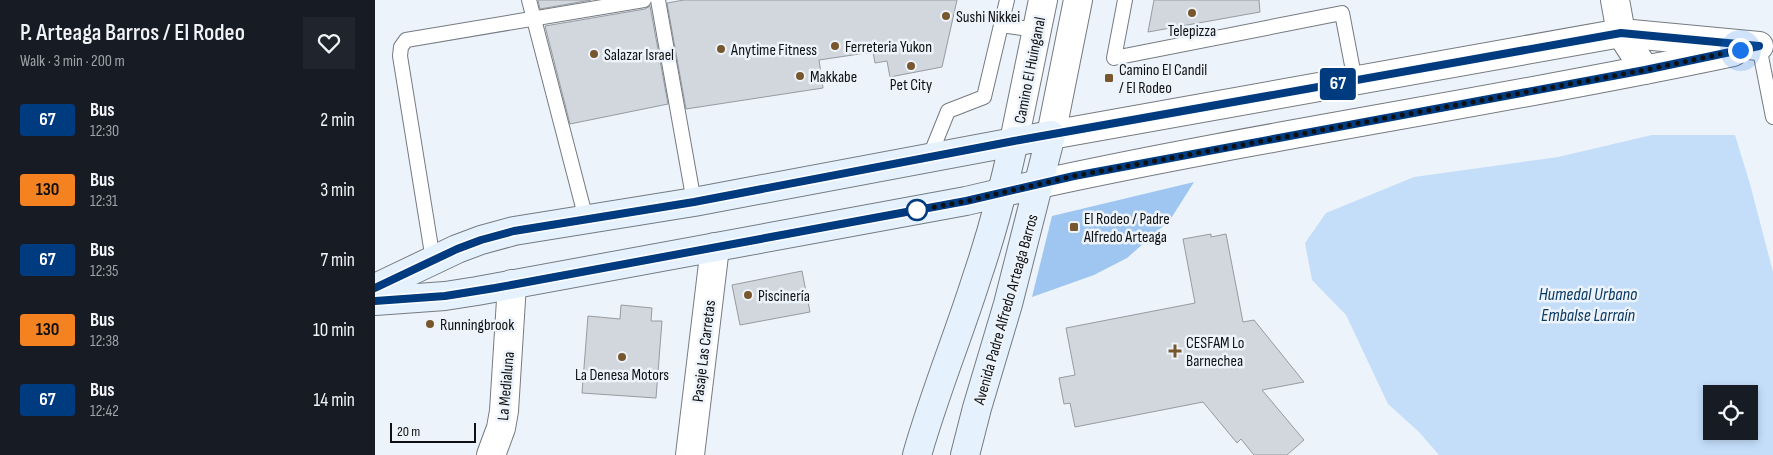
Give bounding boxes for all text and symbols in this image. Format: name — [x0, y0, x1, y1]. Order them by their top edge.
marker: Telepizza — [1186, 7, 1198, 19]
place label: Sushi Nikkei — [956, 8, 1020, 27]
marker: Sushi Nikkei — [940, 10, 952, 22]
street label: Camino El Huinganal — [1011, 15, 1050, 125]
button: heart — [303, 17, 355, 69]
text: P. Arteaga Barros / El Rodeo — [20, 18, 245, 47]
place label: Telepizza — [1168, 22, 1216, 41]
place label: Ferreteria Yukon — [845, 38, 932, 57]
your location — [1728, 38, 1753, 63]
marker: Ferreteria Yukon — [829, 40, 841, 52]
place label: Anytime Fitness — [730, 41, 817, 60]
marker: Anytime Fitness — [715, 43, 727, 55]
place label: Salazar Israel — [604, 46, 674, 65]
marker: Salazar Israel — [588, 48, 600, 60]
text: Walk · 3 min · 200 m — [20, 52, 125, 71]
marker: Pet City — [905, 60, 917, 72]
place label: Camino El Candil / El Rodeo — [1119, 61, 1207, 98]
place label: Makkabe — [810, 68, 857, 87]
line badge: 67 — [1315, 68, 1361, 100]
marker: Makkabe — [794, 70, 806, 82]
marker: Camino El Candil / El Rodeo — [1103, 72, 1115, 84]
text: 67 — [1330, 73, 1346, 94]
place label: Pet City — [890, 76, 932, 95]
text: Bus — [90, 99, 115, 122]
text: 67 — [39, 109, 56, 130]
text: 2 min — [320, 109, 355, 132]
text: 12:30 — [90, 122, 119, 141]
text: Bus — [90, 169, 115, 192]
text: 130 — [36, 179, 59, 200]
text: 3 min — [320, 179, 355, 202]
text: 12:31 — [90, 192, 118, 211]
unlabelled marker — [906, 199, 928, 221]
place label: El Rodeo / Padre Alfredo Arteaga — [1083, 210, 1170, 247]
street label: Avenida Padre Alfredo Arteaga Barros — [970, 212, 1043, 408]
marker: El Rodeo / Padre Alfredo Arteaga — [1068, 221, 1080, 233]
text: Bus — [90, 239, 115, 262]
text: 67 — [39, 249, 56, 270]
text: 7 min — [321, 249, 355, 272]
text: 12:35 — [90, 262, 119, 281]
water label: Humedal Urbano Embalse Larraín — [1539, 284, 1638, 326]
place label: Piscinería — [758, 287, 810, 306]
marker: Piscinería — [742, 289, 754, 301]
street label: Pasaje Las Carretas — [689, 299, 720, 403]
text: Bus — [90, 309, 115, 332]
place label: Runningbrook — [440, 316, 514, 335]
marker: Runningbrook — [424, 318, 436, 330]
text: 130 — [36, 319, 59, 340]
text: 10 min — [313, 319, 355, 342]
text: 12:38 — [90, 332, 119, 351]
place label: CESFAM Lo Barnechea — [1186, 334, 1244, 371]
marker: CESFAM Lo Barnechea — [1168, 344, 1182, 358]
street label: La Medialuna — [494, 351, 519, 421]
marker: La Denesa Motors — [616, 351, 628, 363]
place label: La Denesa Motors — [575, 366, 669, 385]
text: Bus — [90, 379, 115, 402]
map controls — [1703, 385, 1758, 440]
button: locate — [1703, 385, 1758, 440]
text: 67 — [39, 389, 56, 410]
text: 14 min — [314, 389, 355, 412]
text: 12:42 — [90, 402, 119, 421]
scale bar — [390, 420, 476, 443]
text: 20 m — [397, 423, 420, 440]

